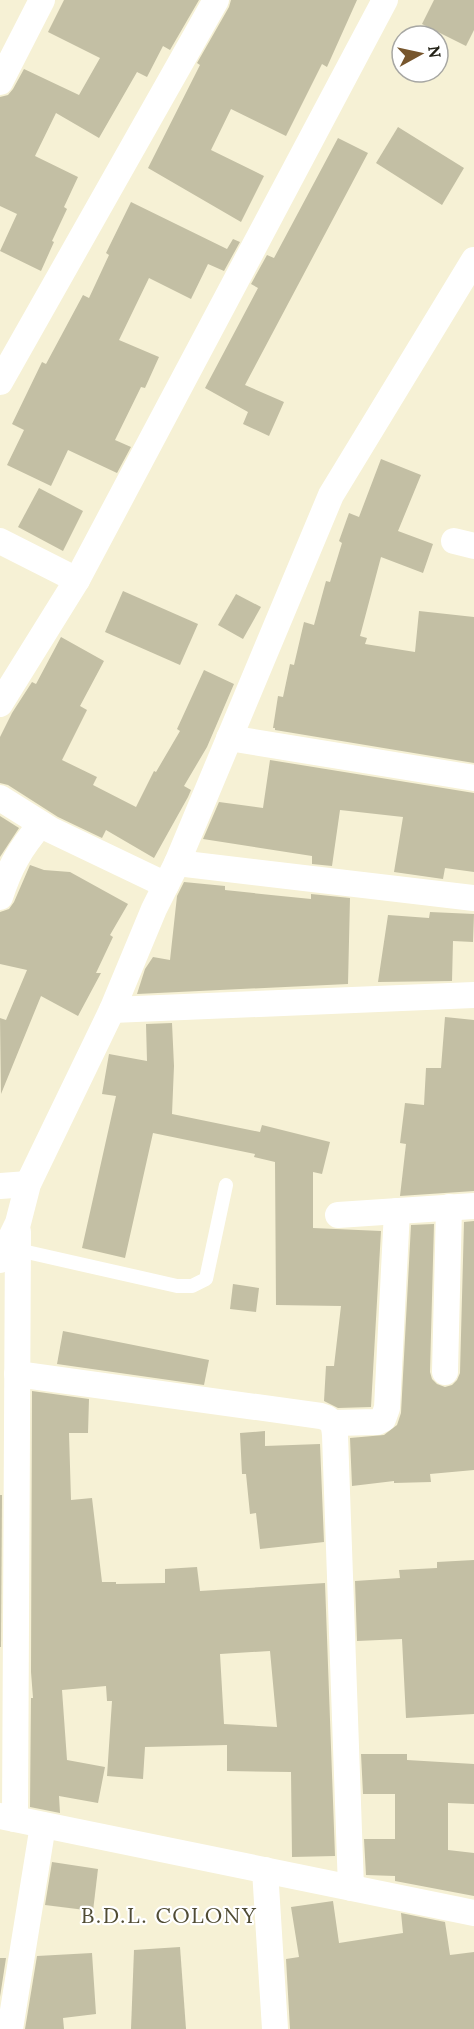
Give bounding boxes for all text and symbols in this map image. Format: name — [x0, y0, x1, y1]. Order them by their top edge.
north arrow — [390, 24, 450, 84]
text: N — [424, 44, 446, 59]
district label: B.D.L. COLONY — [81, 1901, 257, 1929]

